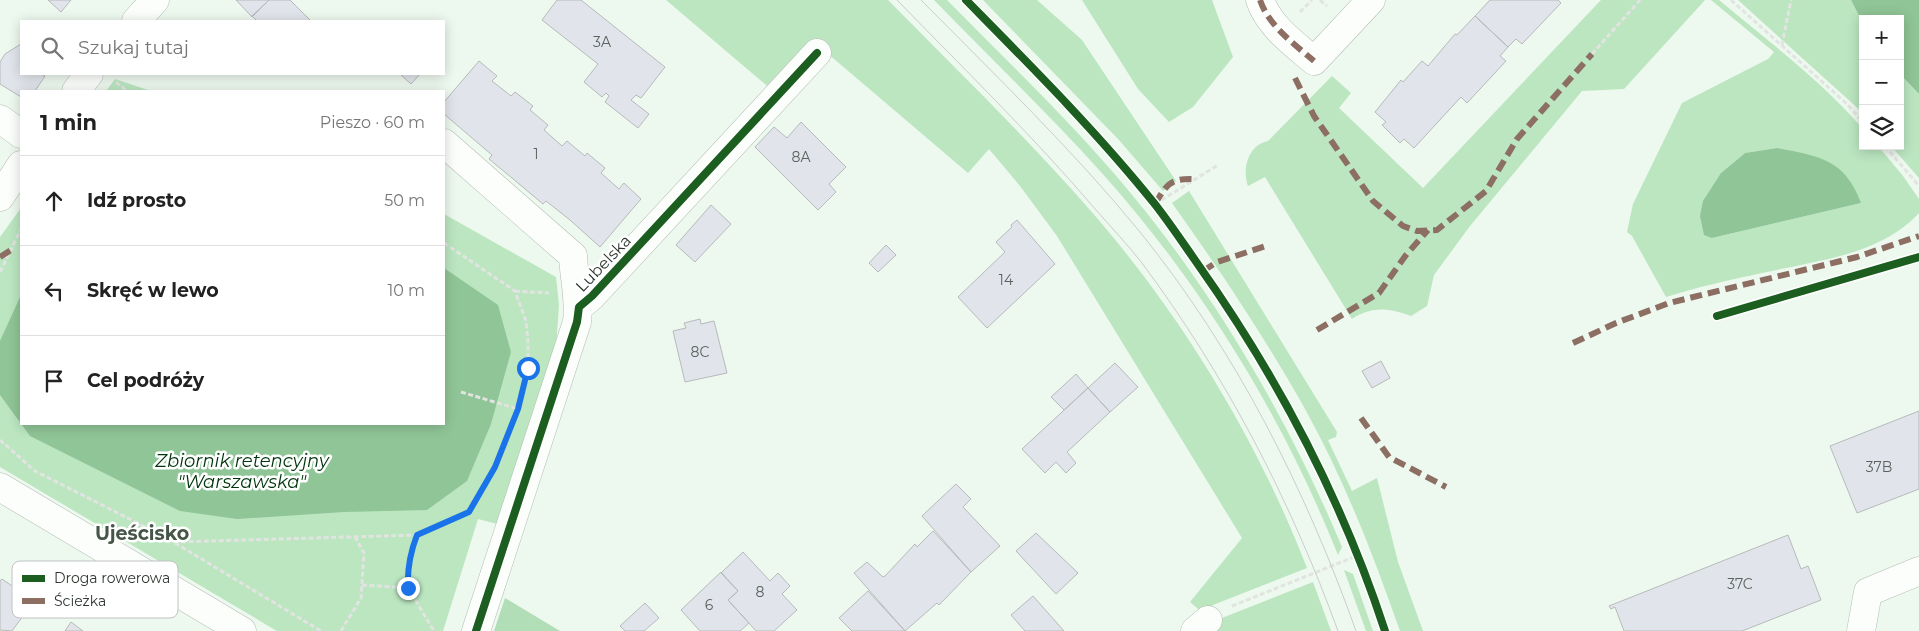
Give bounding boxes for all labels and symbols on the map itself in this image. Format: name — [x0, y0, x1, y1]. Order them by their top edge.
house number: 3A — [593, 33, 612, 51]
house number: 1 — [533, 145, 539, 163]
house number: 8A — [792, 148, 811, 166]
street label: Lubelska — [572, 231, 635, 296]
house number: 14 — [999, 271, 1014, 289]
house number: 8C — [691, 343, 710, 361]
route start — [517, 357, 540, 380]
water label: Zbiornik retencyjny "Warszawska" — [154, 450, 330, 493]
house number: 37B — [1866, 458, 1892, 476]
district label: Ujeścisko — [95, 522, 189, 545]
legend — [12, 561, 178, 618]
text: Droga rowerowa — [54, 569, 170, 587]
house number: 37C — [1727, 575, 1753, 593]
route end — [397, 577, 420, 600]
house number: 8 — [756, 583, 765, 601]
text: Ścieżka — [54, 592, 106, 610]
house number: 6 — [705, 596, 714, 614]

